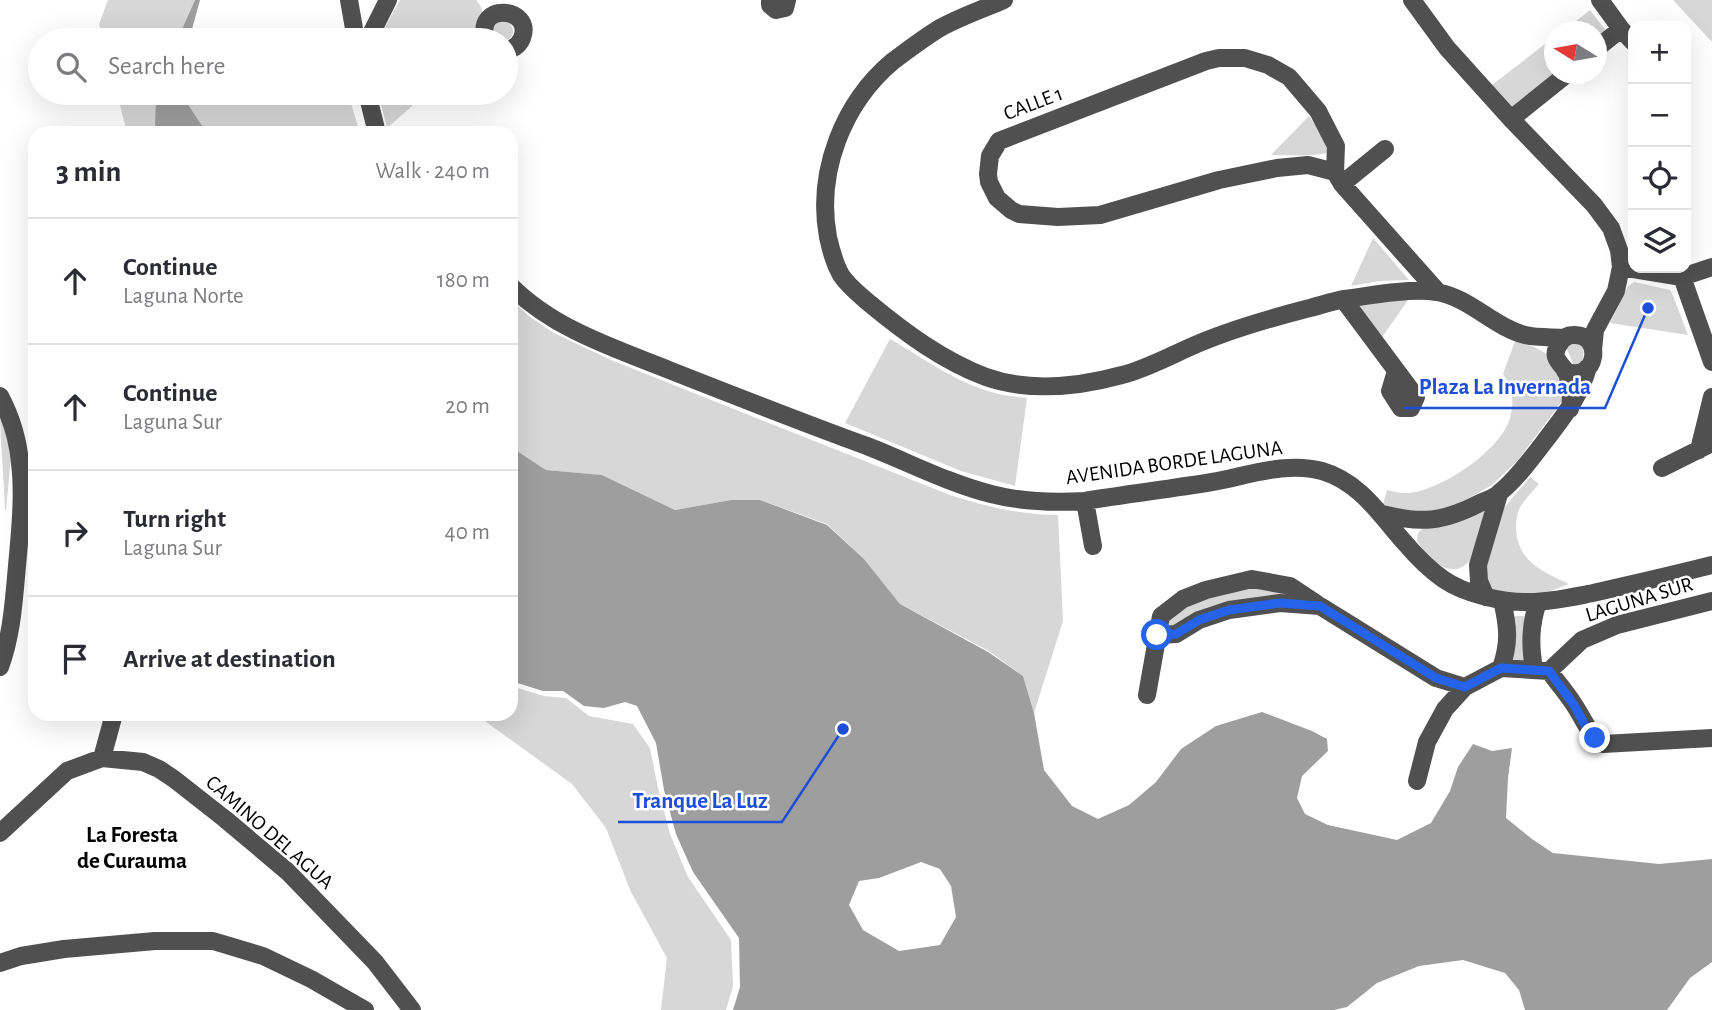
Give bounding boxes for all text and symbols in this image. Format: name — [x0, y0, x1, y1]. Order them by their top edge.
north arrow — [1544, 21, 1607, 84]
map controls — [1628, 21, 1691, 273]
button: + — [1628, 21, 1691, 84]
search box — [28, 28, 518, 105]
icon: search — [52, 48, 90, 86]
text: Search here — [108, 53, 226, 79]
street label: CALLE 1 — [1001, 83, 1066, 124]
button: − — [1628, 84, 1691, 147]
button: locate — [1628, 147, 1691, 210]
text: 3 min — [56, 157, 121, 187]
text: Walk · 240 m — [375, 160, 490, 183]
button: layers — [1628, 210, 1691, 273]
text: Continue — [123, 254, 218, 280]
icon: ahead — [56, 262, 94, 300]
text: 180 m — [437, 269, 490, 292]
text: Laguna Norte — [123, 285, 244, 308]
callout: Plaza La Invernada — [1404, 364, 1605, 408]
text: Plaza La Invernada — [1419, 376, 1591, 399]
text: Continue — [123, 380, 218, 406]
icon: ahead — [56, 388, 94, 426]
text: 20 m — [445, 395, 490, 418]
text: Laguna Sur — [123, 411, 222, 434]
street label: AVENIDA BORDE LAGUNA — [1064, 437, 1284, 488]
text: Turn right — [123, 506, 226, 532]
icon: right — [56, 514, 94, 552]
text: 40 m — [445, 521, 490, 544]
text: Laguna Sur — [123, 537, 222, 560]
street label: LAGUNA SUR — [1583, 573, 1695, 626]
route start — [1141, 619, 1172, 650]
icon: arrive — [56, 640, 94, 678]
text: Arrive at destination — [123, 646, 336, 672]
route end — [1579, 722, 1610, 753]
street label: CAMINO DEL AGUA — [202, 772, 337, 893]
callout: Tranque La Luz — [618, 778, 782, 822]
text: Tranque La Luz — [632, 790, 768, 813]
district label: La Foresta de Curauma — [77, 824, 187, 873]

